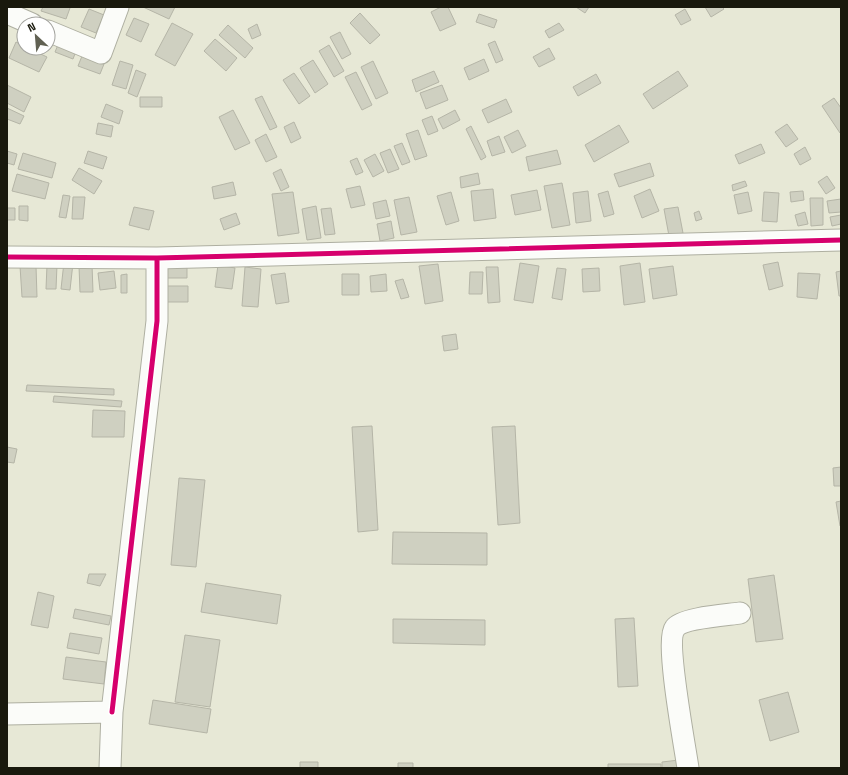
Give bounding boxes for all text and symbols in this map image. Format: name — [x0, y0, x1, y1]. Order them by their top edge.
north arrow — [16, 16, 56, 56]
text: N — [25, 19, 38, 35]

